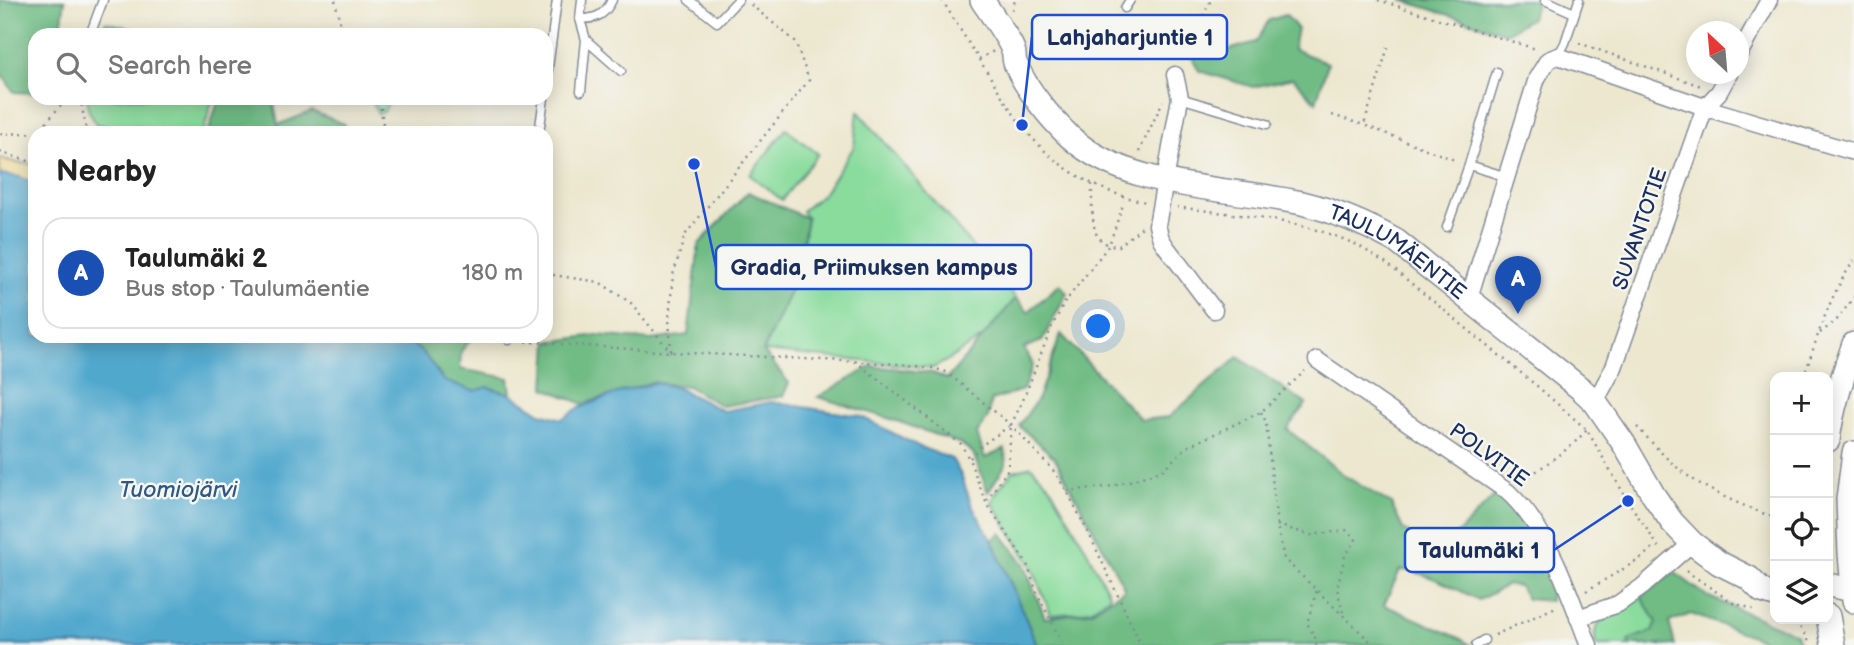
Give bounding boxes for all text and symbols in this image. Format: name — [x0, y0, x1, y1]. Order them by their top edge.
callout: Lahjaharjuntie 1 — [1032, 15, 1227, 59]
north arrow — [1686, 21, 1749, 84]
text: Lahjaharjuntie 1 — [1046, 24, 1214, 52]
search box — [28, 28, 553, 105]
icon: search — [52, 48, 90, 86]
text: Search here — [108, 51, 252, 82]
text: Nearby — [56, 154, 156, 190]
street label: SUVANTOTIE — [1607, 165, 1673, 293]
street label: TAULUMÄENTIE — [1326, 199, 1471, 305]
text: Taulumäki 2 — [125, 244, 267, 275]
callout: Gradia, Priimuksen kampus — [716, 245, 1031, 289]
text: Gradia, Priimuksen kampus — [730, 254, 1018, 282]
pin: A — [1495, 256, 1541, 314]
text: A — [74, 259, 88, 287]
text: 180 m — [462, 259, 523, 287]
text: Bus stop · Taulumäentie — [125, 275, 370, 303]
your location — [1081, 309, 1115, 343]
map controls — [1770, 372, 1833, 624]
button: + — [1770, 372, 1833, 435]
street label: POLVITIE — [1444, 418, 1534, 492]
button: − — [1770, 435, 1833, 498]
water label: Tuomiojärvi — [119, 476, 238, 504]
button: locate — [1770, 498, 1833, 561]
callout: Taulumäki 1 — [1405, 528, 1554, 572]
text: Taulumäki 1 — [1418, 537, 1540, 565]
button: layers — [1770, 561, 1833, 624]

